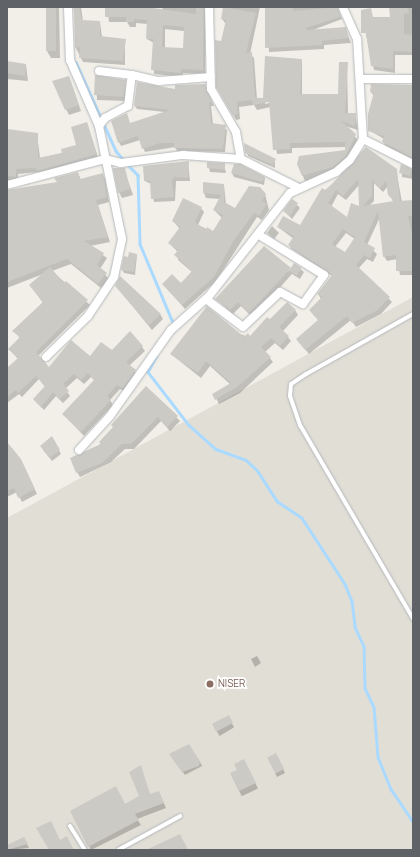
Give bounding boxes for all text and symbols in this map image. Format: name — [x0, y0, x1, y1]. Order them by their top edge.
place label: NISER — [218, 678, 245, 690]
marker: NISER — [205, 679, 215, 689]

